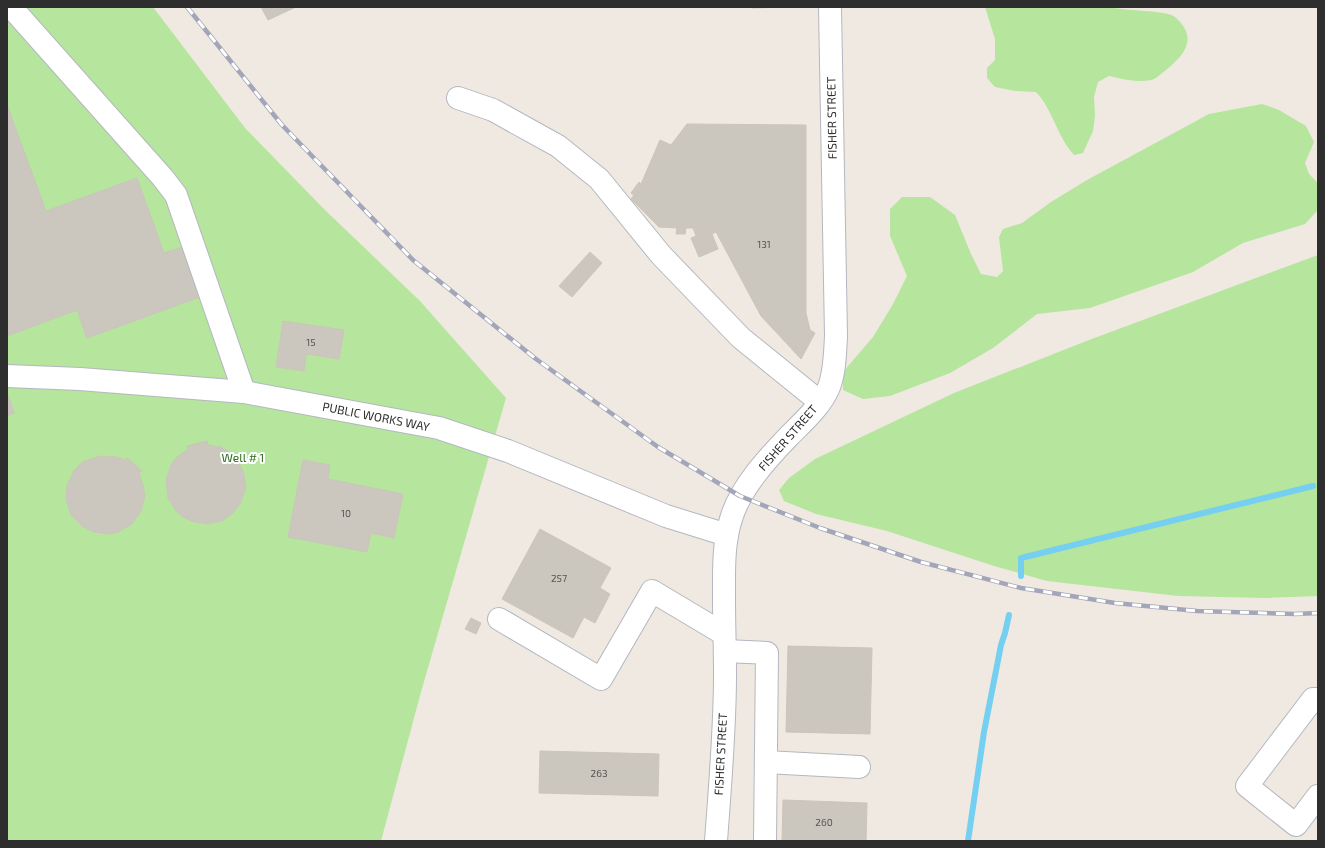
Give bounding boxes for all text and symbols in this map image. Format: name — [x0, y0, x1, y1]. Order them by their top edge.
street label: FISHER STREET — [823, 77, 839, 159]
house number: 131 — [757, 238, 771, 250]
house number: 15 — [306, 336, 316, 348]
street label: PUBLIC WORKS WAY — [321, 399, 431, 433]
street label: FISHER STREET — [755, 402, 820, 473]
park label: Well # 1 — [222, 450, 264, 464]
house number: 10 — [341, 507, 351, 519]
house number: 257 — [551, 572, 567, 584]
street label: FISHER STREET — [711, 712, 729, 796]
house number: 263 — [591, 767, 607, 779]
house number: 260 — [815, 816, 833, 828]

